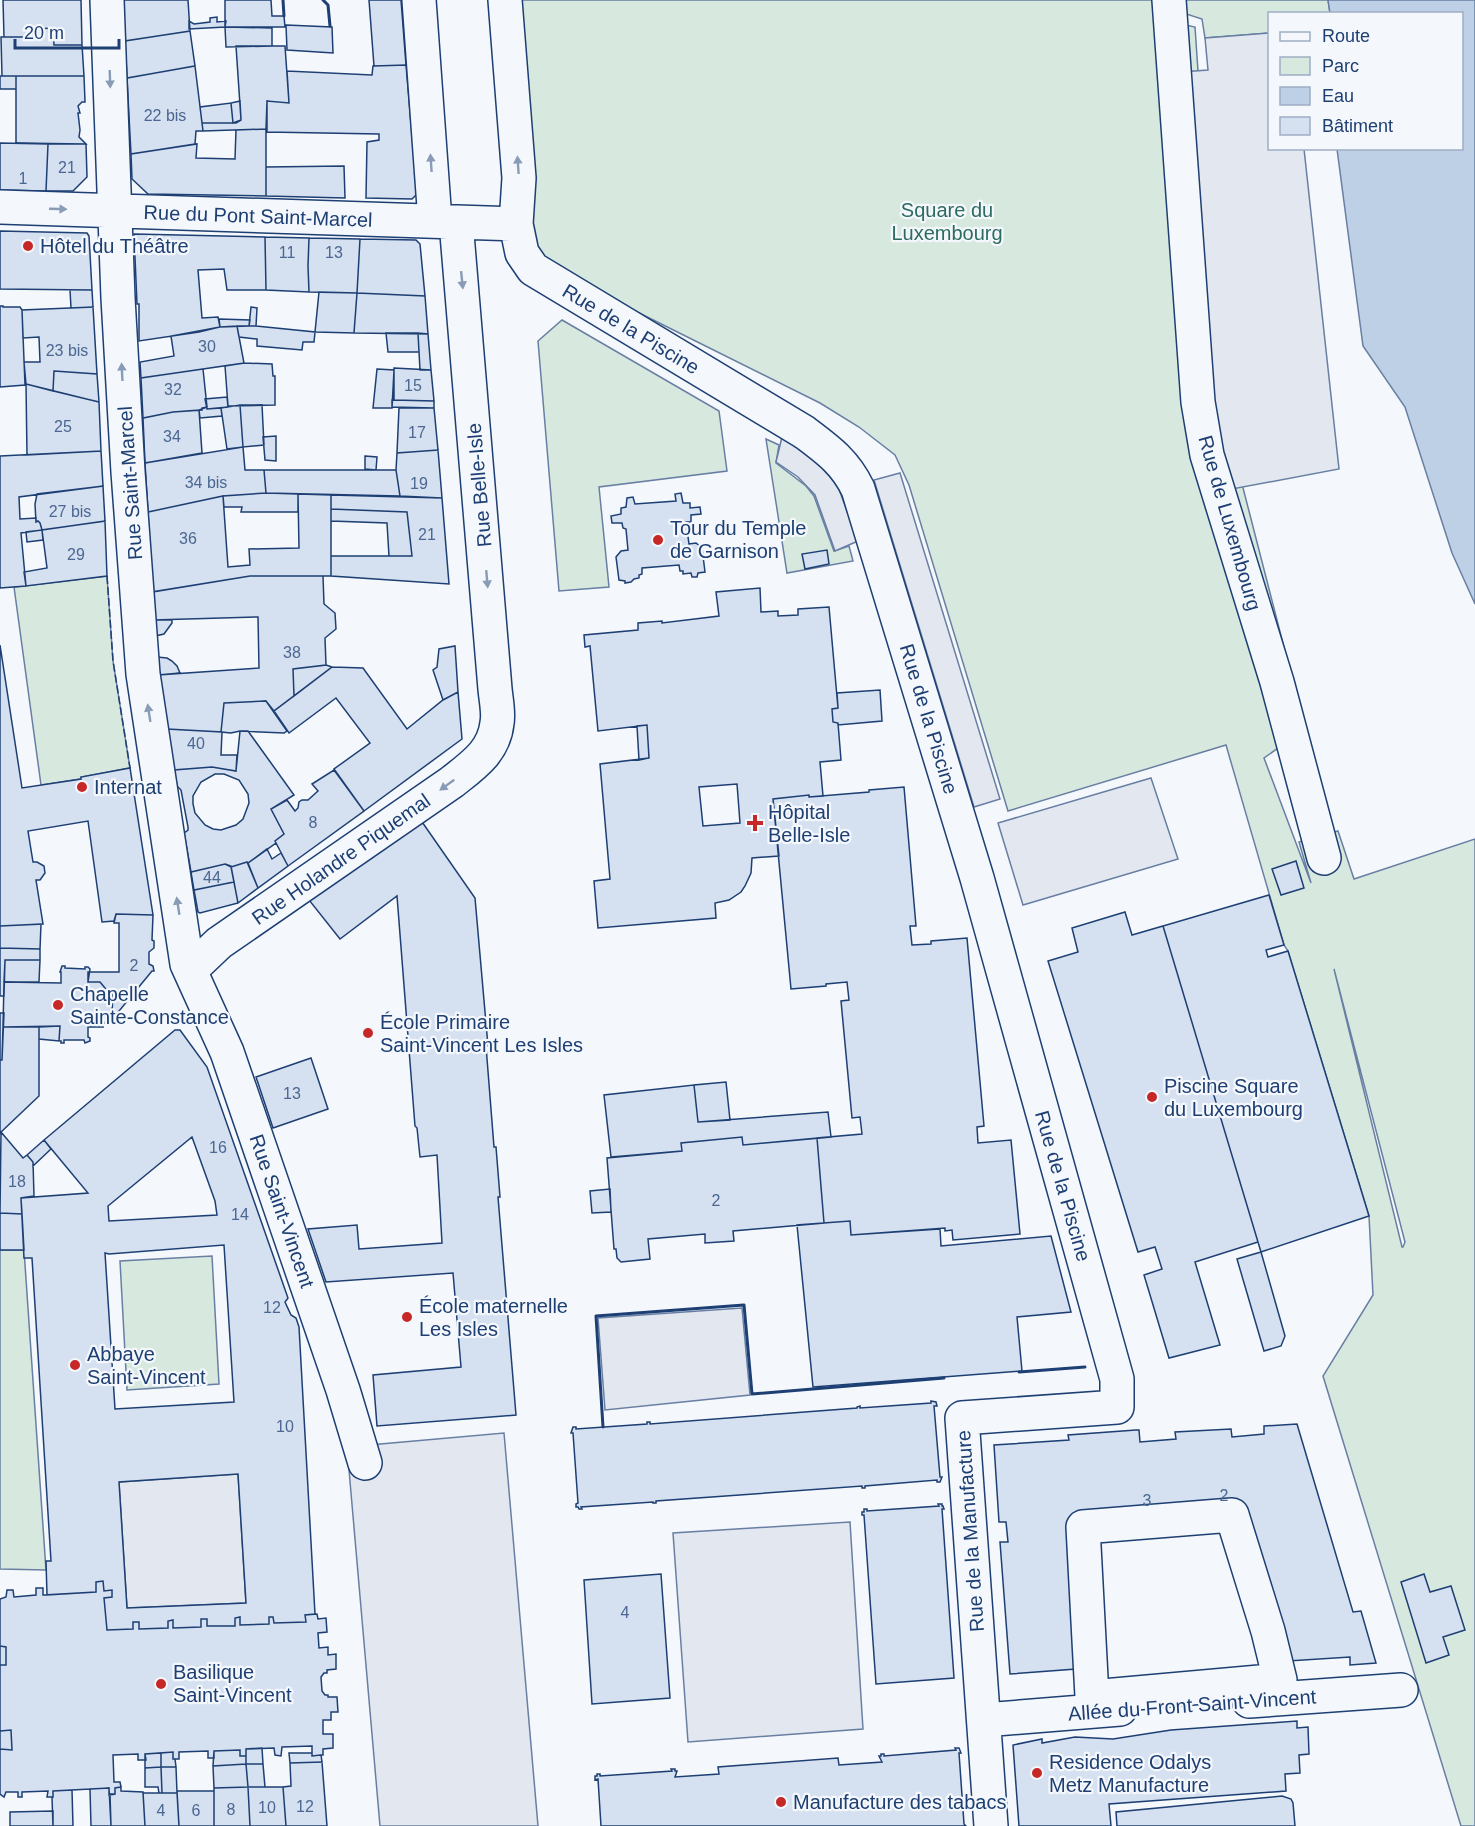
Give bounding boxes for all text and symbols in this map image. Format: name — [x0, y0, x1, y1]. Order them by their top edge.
scale bar — [15, 12, 118, 50]
legend — [1268, 12, 1463, 150]
text: 20 m — [24, 23, 64, 43]
text: Route — [1322, 26, 1370, 46]
text: Parc — [1322, 56, 1359, 76]
one-way arrow — [105, 70, 115, 89]
text: Eau — [1322, 86, 1354, 106]
house number: 22 bis — [144, 107, 186, 124]
text: Bâtiment — [1322, 116, 1393, 136]
one-way arrow — [426, 153, 436, 172]
one-way arrow — [513, 156, 523, 175]
house number: 21 — [58, 159, 76, 176]
house number: 1 — [19, 170, 28, 187]
park label: Square du Luxembourg — [891, 199, 1003, 244]
street label: Rue du Pont Saint-Marcel — [143, 201, 373, 231]
one-way arrow — [48, 204, 67, 214]
place label: Hôtel du Théâtre — [40, 235, 189, 257]
marker: Hôtel du Théâtre — [21, 239, 35, 253]
house number: 11 — [279, 244, 295, 261]
house number: 13 — [325, 244, 343, 261]
one-way arrow — [457, 271, 467, 290]
street label: Rue de la Piscine — [559, 279, 703, 379]
house number: 30 — [198, 338, 216, 355]
house number: 23 bis — [46, 342, 88, 359]
one-way arrow — [118, 363, 127, 382]
house number: 15 — [404, 377, 422, 394]
house number: 32 — [164, 381, 182, 398]
street label: Rue Saint-Marcel — [114, 405, 146, 561]
house number: 25 — [54, 418, 72, 435]
street label: Rue Belle-Isle — [463, 422, 495, 548]
house number: 17 — [408, 424, 426, 441]
house number: 34 — [163, 428, 181, 445]
street label: Rue de Luxembourg — [1194, 433, 1266, 613]
house number: 34 bis — [185, 474, 227, 491]
house number: 19 — [410, 475, 428, 492]
house number: 27 bis — [49, 503, 91, 520]
place label: Tour du Temple de Garnison — [670, 517, 806, 562]
house number: 21 — [418, 526, 436, 543]
house number: 36 — [179, 530, 197, 547]
marker: Tour du Temple de Garnison — [651, 533, 665, 547]
house number: 29 — [67, 546, 85, 563]
one-way arrow — [482, 570, 491, 589]
street label: Rue de la Piscine — [896, 641, 962, 797]
house number: 38 — [283, 644, 301, 661]
one-way arrow — [144, 703, 153, 722]
house number: 40 — [187, 735, 205, 752]
place label: Internat — [94, 776, 162, 798]
one-way arrow — [440, 779, 456, 791]
marker: Internat — [75, 780, 89, 794]
street label: Rue Holandre Piquemal — [248, 789, 434, 929]
place label: Hôpital Belle-Isle — [768, 801, 850, 846]
house number: 8 — [309, 814, 318, 831]
marker: Hôpital Belle-Isle — [746, 814, 764, 832]
house number: 44 — [203, 869, 221, 886]
one-way arrow — [174, 896, 183, 915]
house number: 2 — [130, 957, 139, 974]
place label: Chapelle Sainte-Constance — [70, 983, 229, 1028]
marker: Chapelle Sainte-Constance — [51, 998, 65, 1012]
place label: École Primaire Saint-Vincent Les Isles — [380, 1011, 583, 1056]
marker: École Primaire Saint-Vincent Les Isles — [361, 1026, 375, 1040]
place label: Piscine Square du Luxembourg — [1164, 1075, 1303, 1120]
house number: 13 — [283, 1085, 301, 1102]
marker: Piscine Square du Luxembourg — [1145, 1090, 1159, 1104]
street label: Rue de la Piscine — [1031, 1108, 1095, 1264]
street label: Rue Saint-Vincent — [245, 1131, 319, 1291]
house number: 16 — [209, 1139, 227, 1156]
house number: 18 — [8, 1173, 26, 1190]
house number: 2 — [712, 1192, 721, 1209]
house number: 14 — [231, 1206, 249, 1223]
place label: École maternelle Les Isles — [419, 1295, 568, 1340]
house number: 12 — [263, 1299, 281, 1316]
marker: École maternelle Les Isles — [400, 1310, 414, 1324]
place label: Abbaye Saint-Vincent — [87, 1343, 206, 1388]
marker: Abbaye Saint-Vincent — [68, 1358, 82, 1372]
house number: 10 — [276, 1418, 294, 1435]
street label: Rue de la Manufacture — [952, 1429, 988, 1633]
house number: 2 — [1220, 1487, 1229, 1504]
house number: 3 — [1143, 1492, 1152, 1509]
house number: 4 — [621, 1604, 630, 1621]
place label: Basilique Saint-Vincent — [173, 1661, 292, 1706]
marker: Basilique Saint-Vincent — [154, 1677, 168, 1691]
street label: Allée du Front Saint-Vincent — [1067, 1685, 1317, 1725]
place label: Residence Odalys Metz Manufacture — [1049, 1751, 1211, 1796]
marker: Residence Odalys Metz Manufacture — [1030, 1766, 1044, 1780]
place label: Manufacture des tabacs — [793, 1791, 1006, 1813]
marker: Manufacture des tabacs — [774, 1795, 788, 1809]
house number: 12 — [296, 1798, 314, 1815]
house number: 10 — [258, 1799, 276, 1816]
house number: 8 — [227, 1801, 236, 1818]
house number: 4 — [157, 1802, 166, 1819]
house number: 6 — [192, 1802, 201, 1819]

